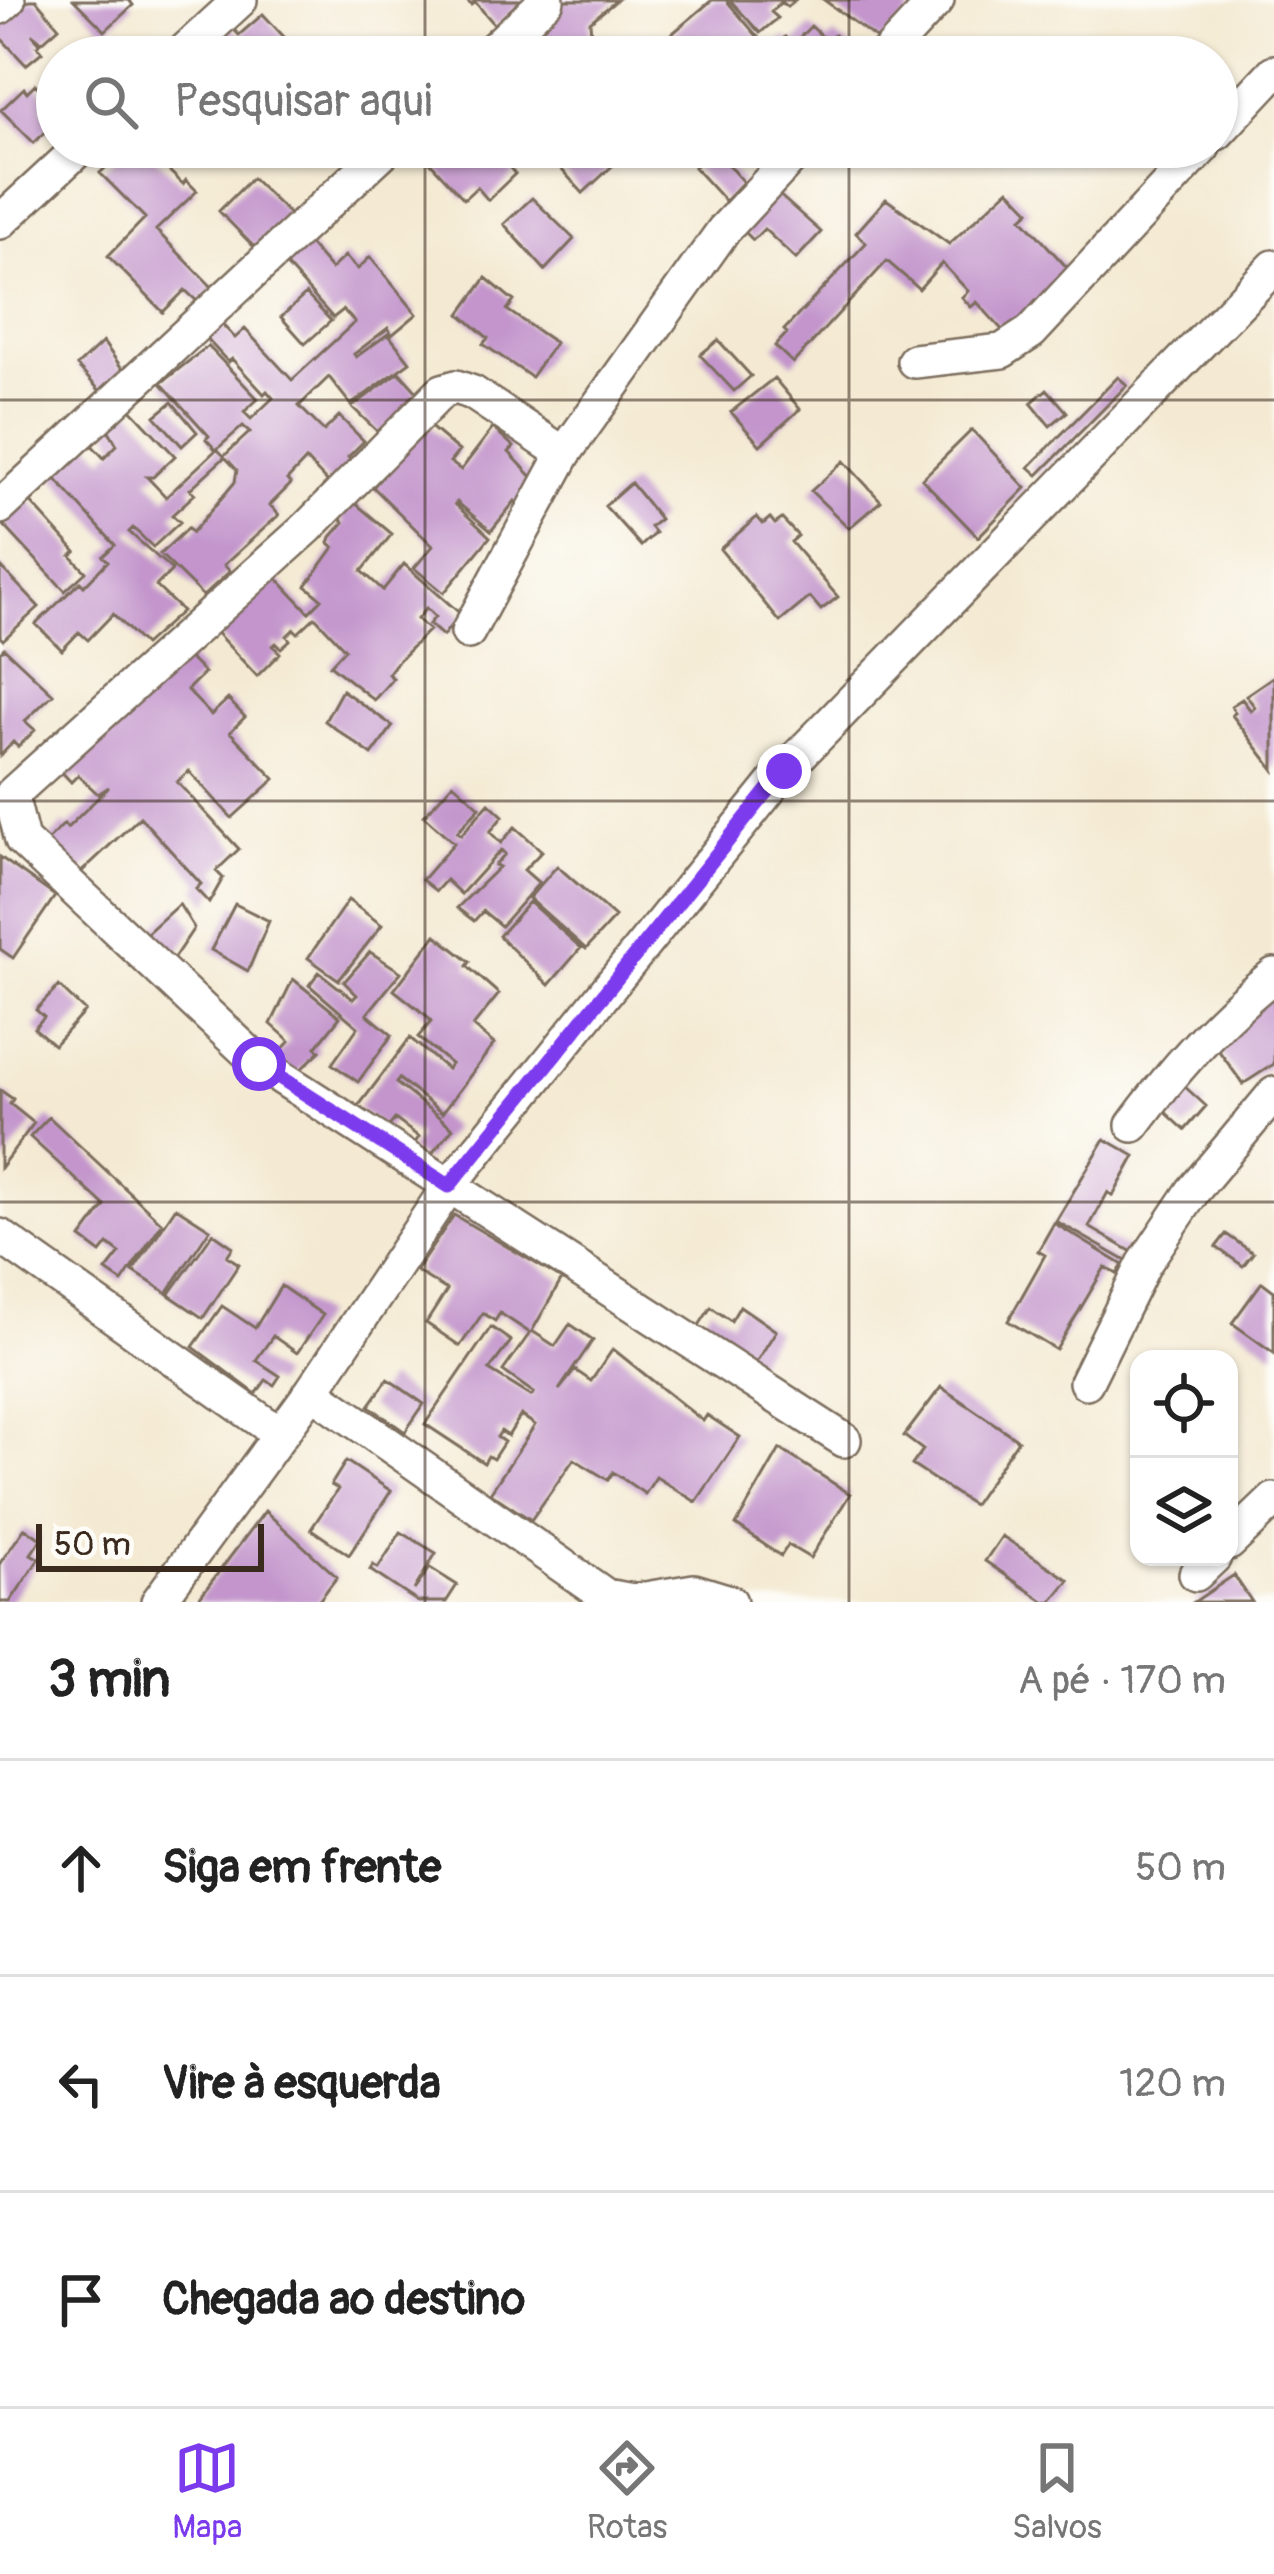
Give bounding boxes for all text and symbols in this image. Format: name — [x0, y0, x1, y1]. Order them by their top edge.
search box — [36, 36, 1238, 168]
icon: search — [78, 69, 144, 135]
text: Pesquisar aqui — [174, 74, 432, 130]
route end — [757, 744, 811, 798]
route start — [232, 1037, 286, 1091]
map controls — [1130, 1350, 1238, 1566]
button: locate — [1130, 1350, 1238, 1458]
button: layers — [1130, 1458, 1238, 1566]
scale bar — [36, 1518, 264, 1571]
text: 50 m — [54, 1524, 131, 1565]
text: 3 min — [48, 1648, 170, 1712]
text: A pé · 170 m — [1018, 1656, 1226, 1705]
icon: ahead — [48, 1835, 114, 1901]
text: Siga em frente — [162, 1840, 441, 1896]
text: 50 m — [1135, 1843, 1226, 1892]
icon: left — [48, 2051, 114, 2117]
text: Vire à esquerda — [162, 2056, 441, 2112]
text: 120 m — [1119, 2059, 1226, 2108]
icon: arrive — [48, 2267, 114, 2333]
text: Chegada ao destino — [162, 2272, 525, 2328]
tab: Mapa — [172, 2435, 242, 2548]
tab: Rotas — [587, 2435, 667, 2548]
tab: Salvos — [1012, 2435, 1102, 2548]

